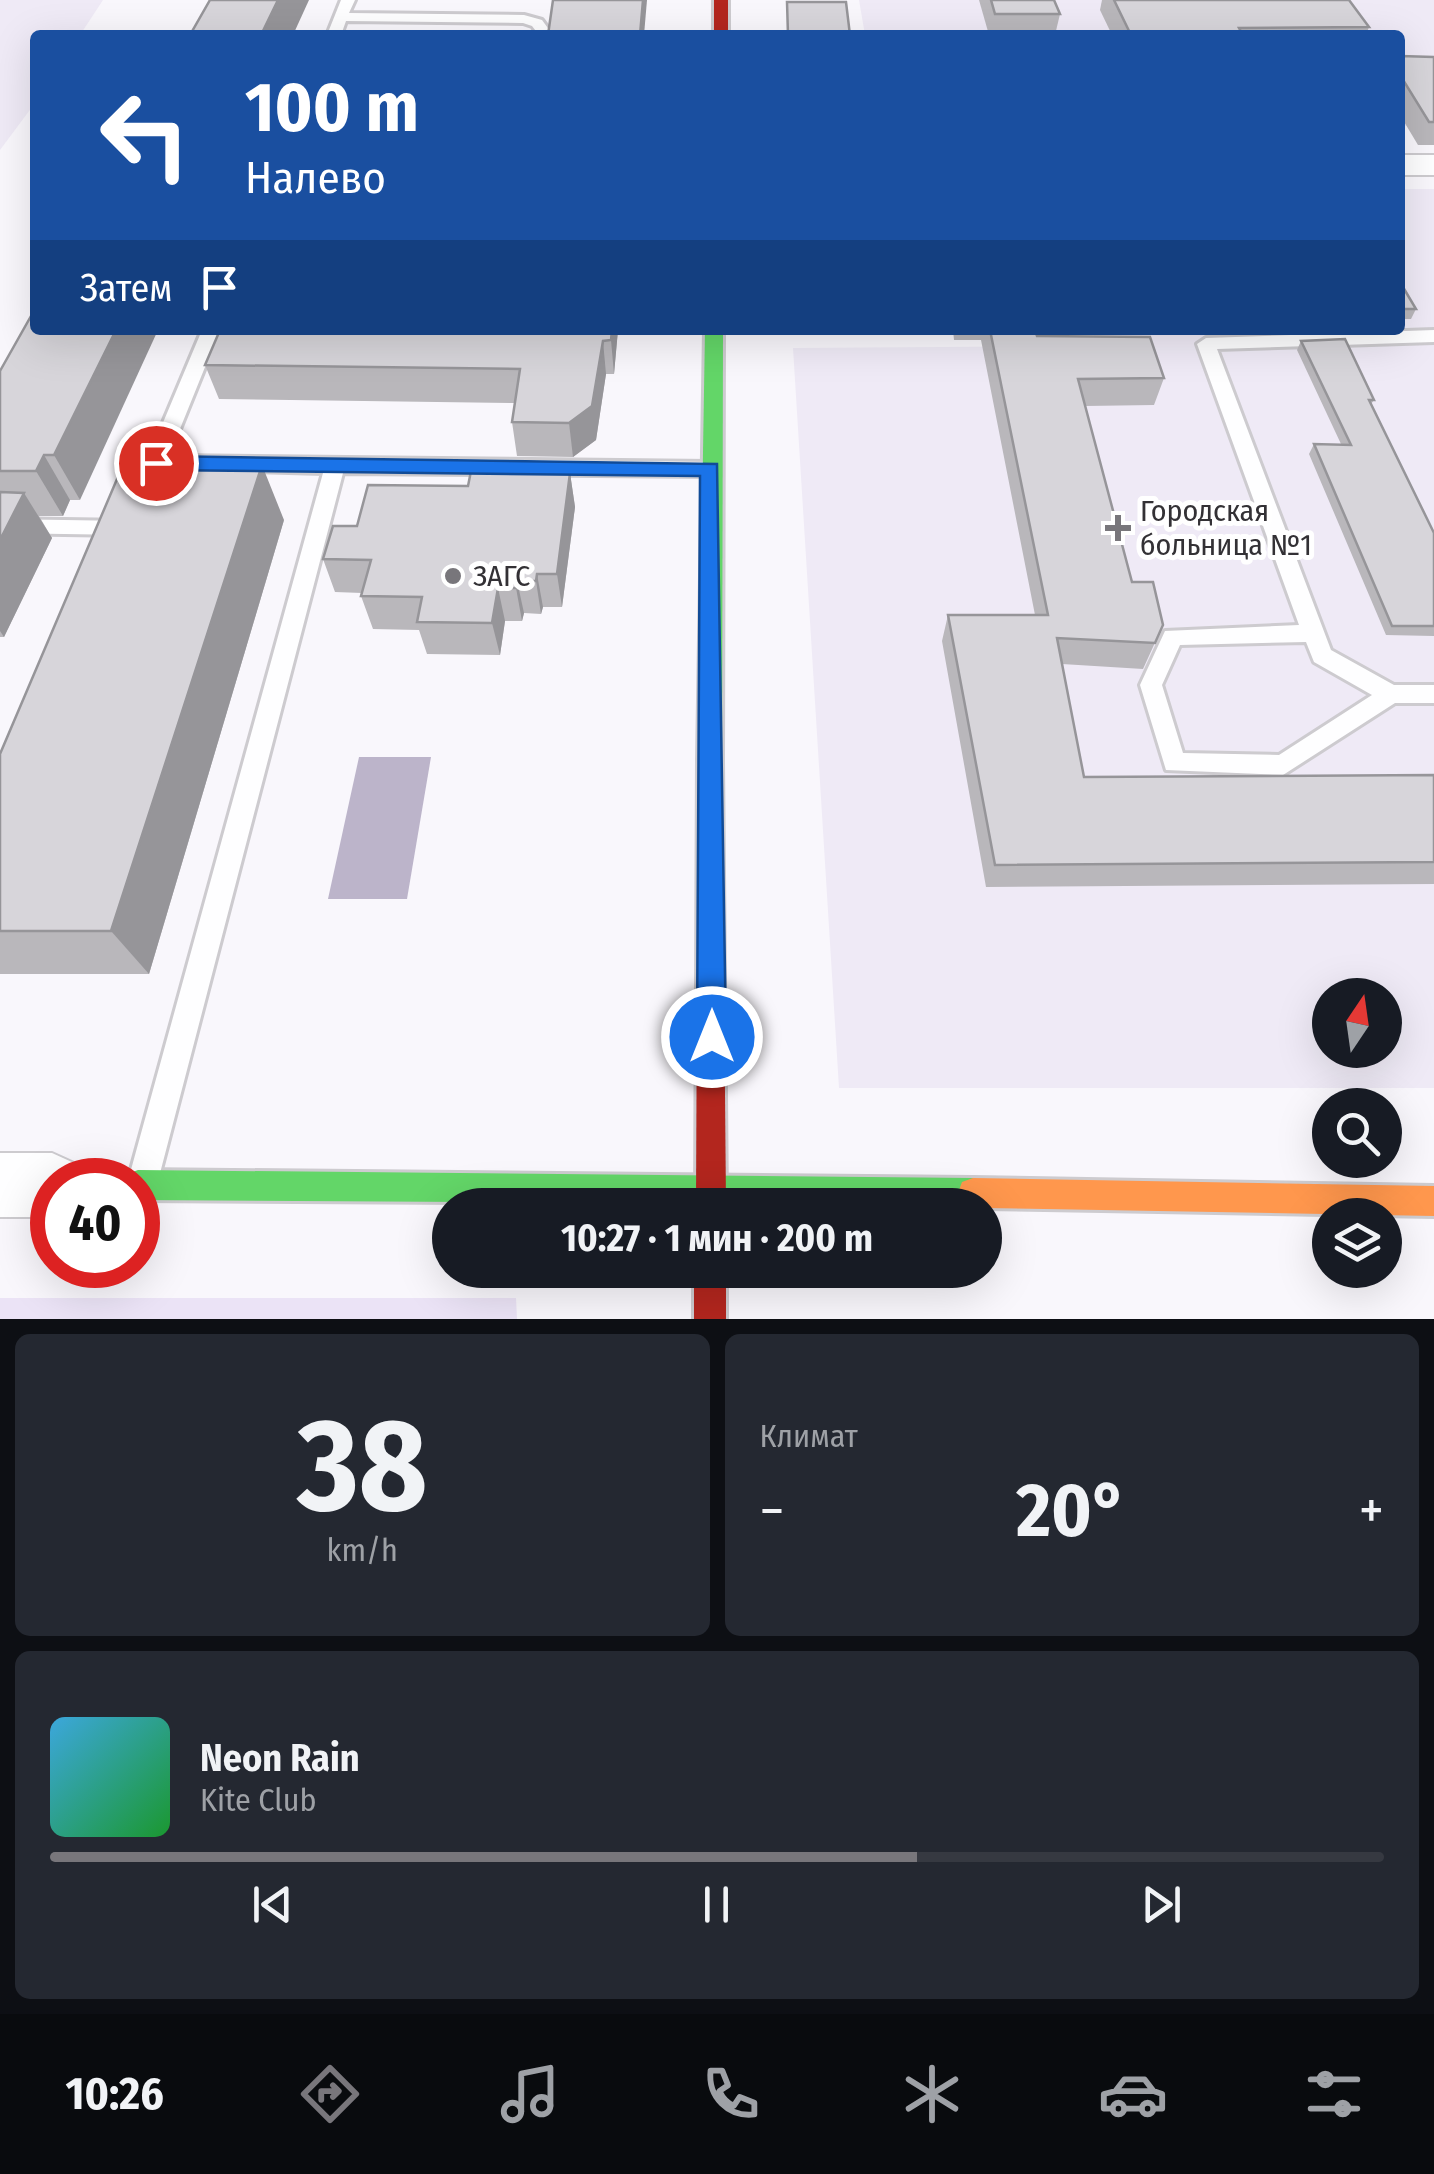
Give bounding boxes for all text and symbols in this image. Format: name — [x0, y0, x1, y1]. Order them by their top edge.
text: 100 m — [245, 66, 419, 150]
icon: left — [80, 70, 210, 200]
text: Налево — [245, 151, 386, 205]
icon: arrive — [192, 260, 247, 315]
text: Затем — [80, 265, 172, 311]
pin — [114, 421, 199, 506]
icon: arrive — [129, 436, 184, 491]
place label: Городская больница №1 — [1140, 493, 1312, 563]
marker: Городская больница №1 — [1105, 515, 1131, 541]
place label: ЗАГС — [473, 558, 530, 594]
marker: ЗАГС — [442, 565, 464, 587]
north arrow — [1312, 978, 1402, 1068]
map controls — [1312, 978, 1402, 1288]
position arrow — [660, 985, 764, 1089]
button: search — [1312, 1088, 1402, 1178]
speed limit sign: 40 — [30, 1158, 160, 1288]
button: layers — [1312, 1198, 1402, 1288]
text: 10:27 · 1 мин · 200 m — [561, 1215, 873, 1261]
text: 38 — [297, 1388, 427, 1544]
text: Климат — [760, 1417, 858, 1455]
text: 20° — [1016, 1466, 1127, 1556]
text: − — [760, 1478, 784, 1544]
text: + — [1359, 1478, 1384, 1544]
text: km/h — [327, 1531, 398, 1569]
text: Neon Rain — [200, 1735, 360, 1781]
text: Kite Club — [200, 1781, 316, 1819]
icon: previous — [245, 1877, 300, 1932]
icon: pause — [689, 1877, 744, 1932]
icon: next — [1134, 1877, 1189, 1932]
icon: directions — [295, 2059, 365, 2129]
icon: music — [495, 2059, 565, 2129]
icon: phone — [696, 2059, 766, 2129]
icon: climate — [897, 2059, 967, 2129]
icon: car — [1098, 2059, 1168, 2129]
icon: filters — [1299, 2059, 1369, 2129]
text: 10:26 — [65, 2067, 164, 2121]

